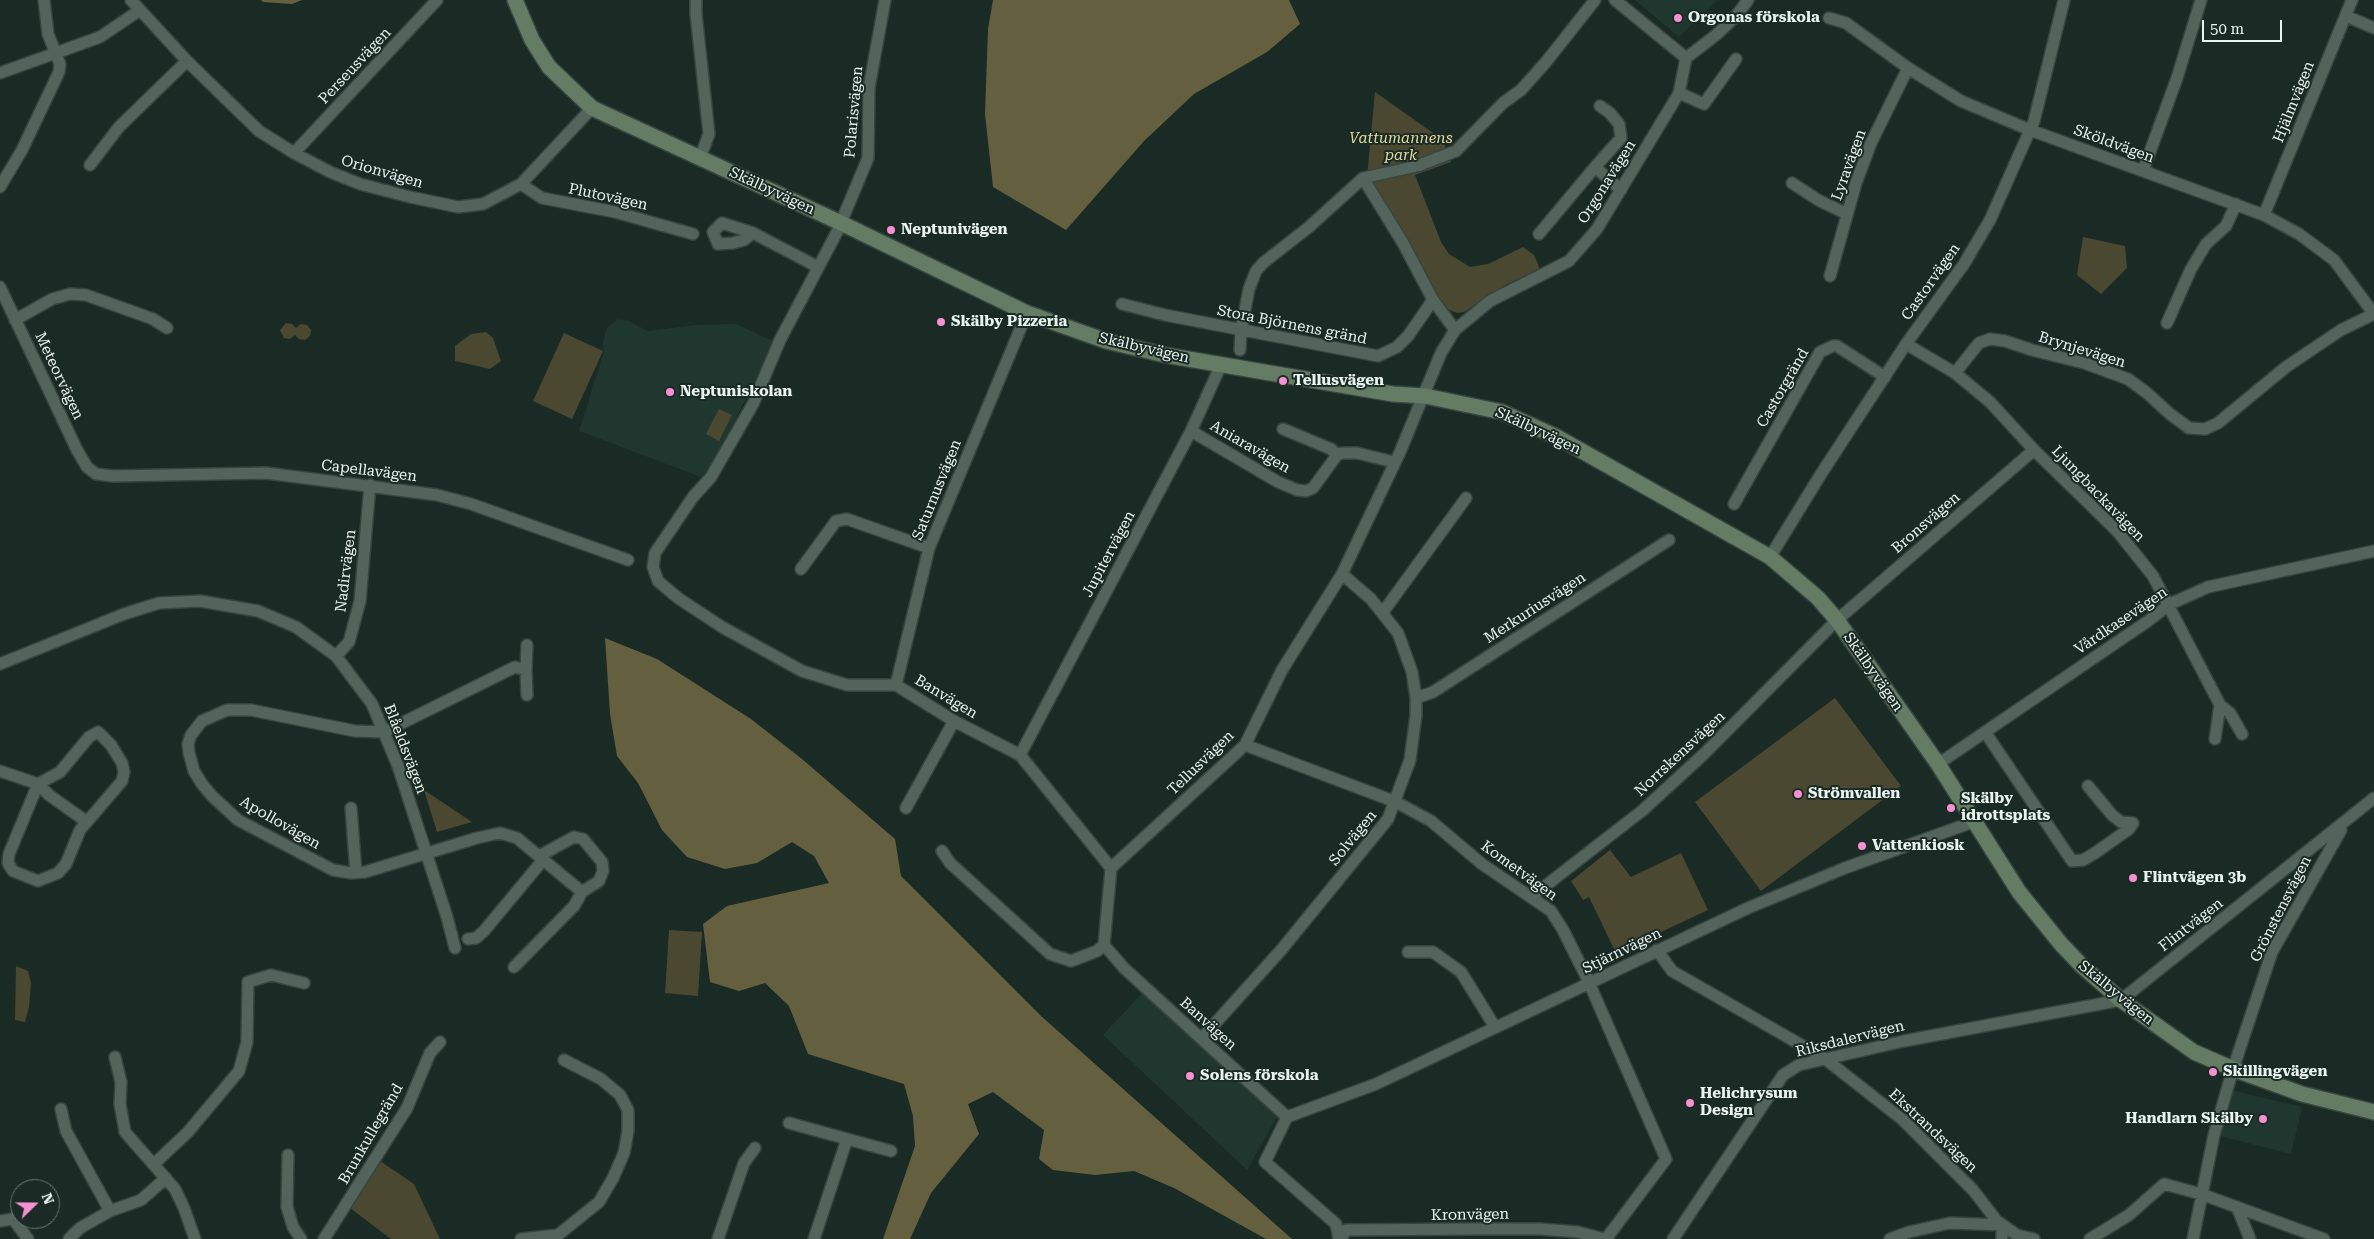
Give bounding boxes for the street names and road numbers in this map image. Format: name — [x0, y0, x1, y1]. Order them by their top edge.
street label: Perseusvägen — [315, 24, 395, 108]
street label: Hjälmvägen — [2270, 59, 2318, 145]
street label: Polarisvägen — [841, 65, 867, 159]
street label: Sköldvägen — [2071, 121, 2157, 167]
street label: Lyravägen — [1828, 127, 1870, 203]
street label: Orgonavägen — [1574, 137, 1640, 227]
street label: Orionvägen — [339, 152, 425, 192]
street label: Skälbyvägen — [726, 163, 818, 219]
street label: Plutovägen — [567, 180, 649, 214]
street label: Castorvägen — [1898, 240, 1964, 324]
street label: Stora Björnens gränd — [1216, 302, 1368, 348]
street label: Brynjevägen — [2036, 328, 2128, 372]
street label: Meteorvägen — [31, 329, 87, 423]
street label: Skälbyvägen — [1097, 329, 1191, 367]
street label: Castorgränd — [1753, 345, 1813, 431]
street label: Skälbyvägen — [1492, 403, 1584, 459]
street label: Aniaravägen — [1207, 417, 1293, 477]
street label: Saturnusvägen — [909, 437, 965, 543]
street label: Ljungbackavägen — [2048, 442, 2148, 546]
street label: Capellavägen — [320, 456, 418, 486]
street label: Bronsvägen — [1888, 488, 1964, 558]
street label: Jupitervägen — [1079, 508, 1139, 600]
street label: Nadirvägen — [332, 529, 360, 613]
street label: Merkuriusvägen — [1481, 569, 1589, 647]
street label: Vårdkasevägen — [2071, 583, 2171, 659]
street label: Skälbyvägen — [1839, 629, 1907, 715]
street label: Banvägen — [911, 671, 981, 723]
street label: Blåeldsvägen — [380, 702, 430, 796]
street label: Norrskensvägen — [1631, 708, 1729, 800]
street label: Tellusvägen — [1164, 727, 1238, 799]
street label: Apollovägen — [236, 793, 324, 853]
street label: Solvägen — [1325, 807, 1381, 869]
street label: Kometvägen — [1477, 837, 1561, 905]
street label: Grönstensvägen — [2246, 853, 2316, 965]
street label: Flintvägen — [2155, 894, 2227, 956]
street label: Stjärnvägen — [1580, 924, 1664, 978]
street label: Skälbyvägen — [2074, 957, 2158, 1029]
street label: Banvägen — [1176, 994, 1240, 1054]
street label: Riksdalervägen — [1794, 1017, 1906, 1061]
street label: Brunkullegränd — [335, 1081, 407, 1187]
street label: Ekstrandsvägen — [1885, 1085, 1981, 1177]
street label: Kronvägen — [1431, 1205, 1509, 1225]

